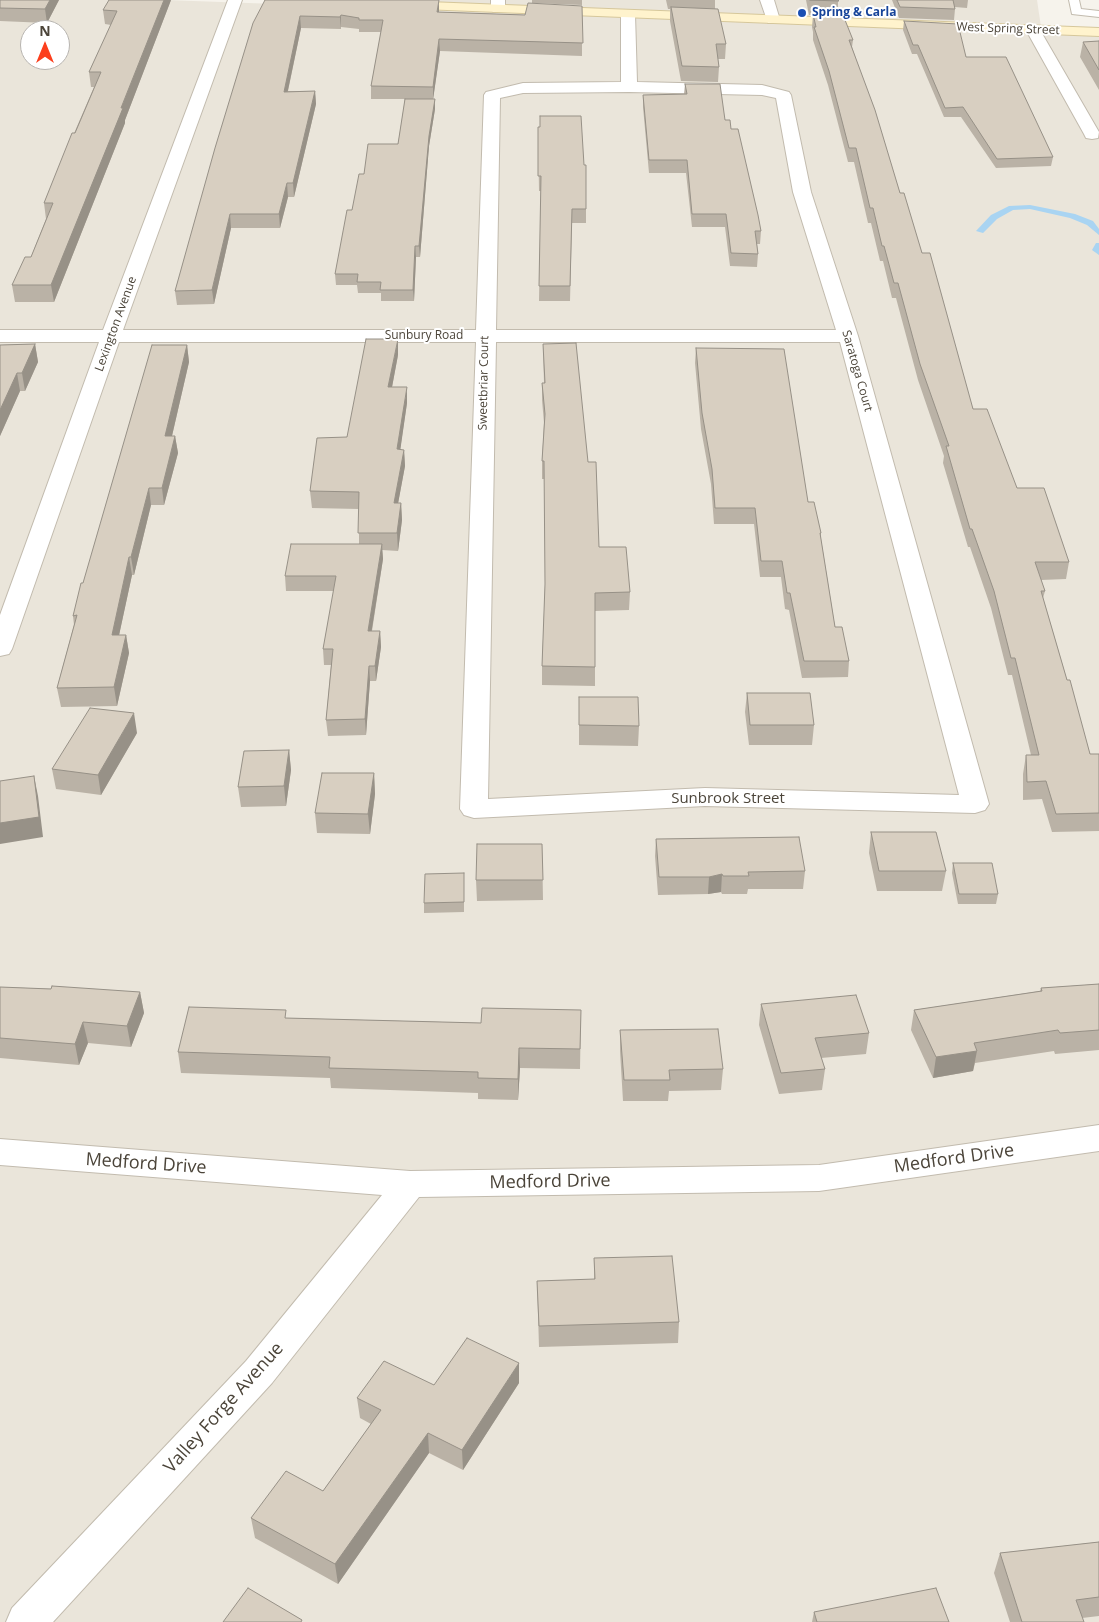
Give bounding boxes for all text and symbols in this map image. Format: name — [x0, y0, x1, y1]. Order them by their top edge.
place label: Spring & Carla — [812, 6, 896, 20]
marker: Spring & Carla — [796, 7, 808, 19]
north arrow — [20, 20, 70, 70]
street label: West Spring Street — [956, 20, 1060, 38]
text: N — [39, 21, 51, 40]
street label: Lexington Avenue — [92, 275, 140, 373]
street label: Sunbury Road — [385, 329, 463, 343]
street label: Saratoga Court — [839, 329, 875, 413]
street label: Sweetbriar Court — [476, 335, 492, 431]
street label: Sunbrook Street — [671, 790, 785, 808]
street label: Medford Drive — [892, 1140, 1016, 1178]
street label: Medford Drive — [85, 1149, 207, 1179]
street label: Medford Drive — [489, 1170, 611, 1194]
street label: Valley Forge Avenue — [160, 1338, 288, 1478]

